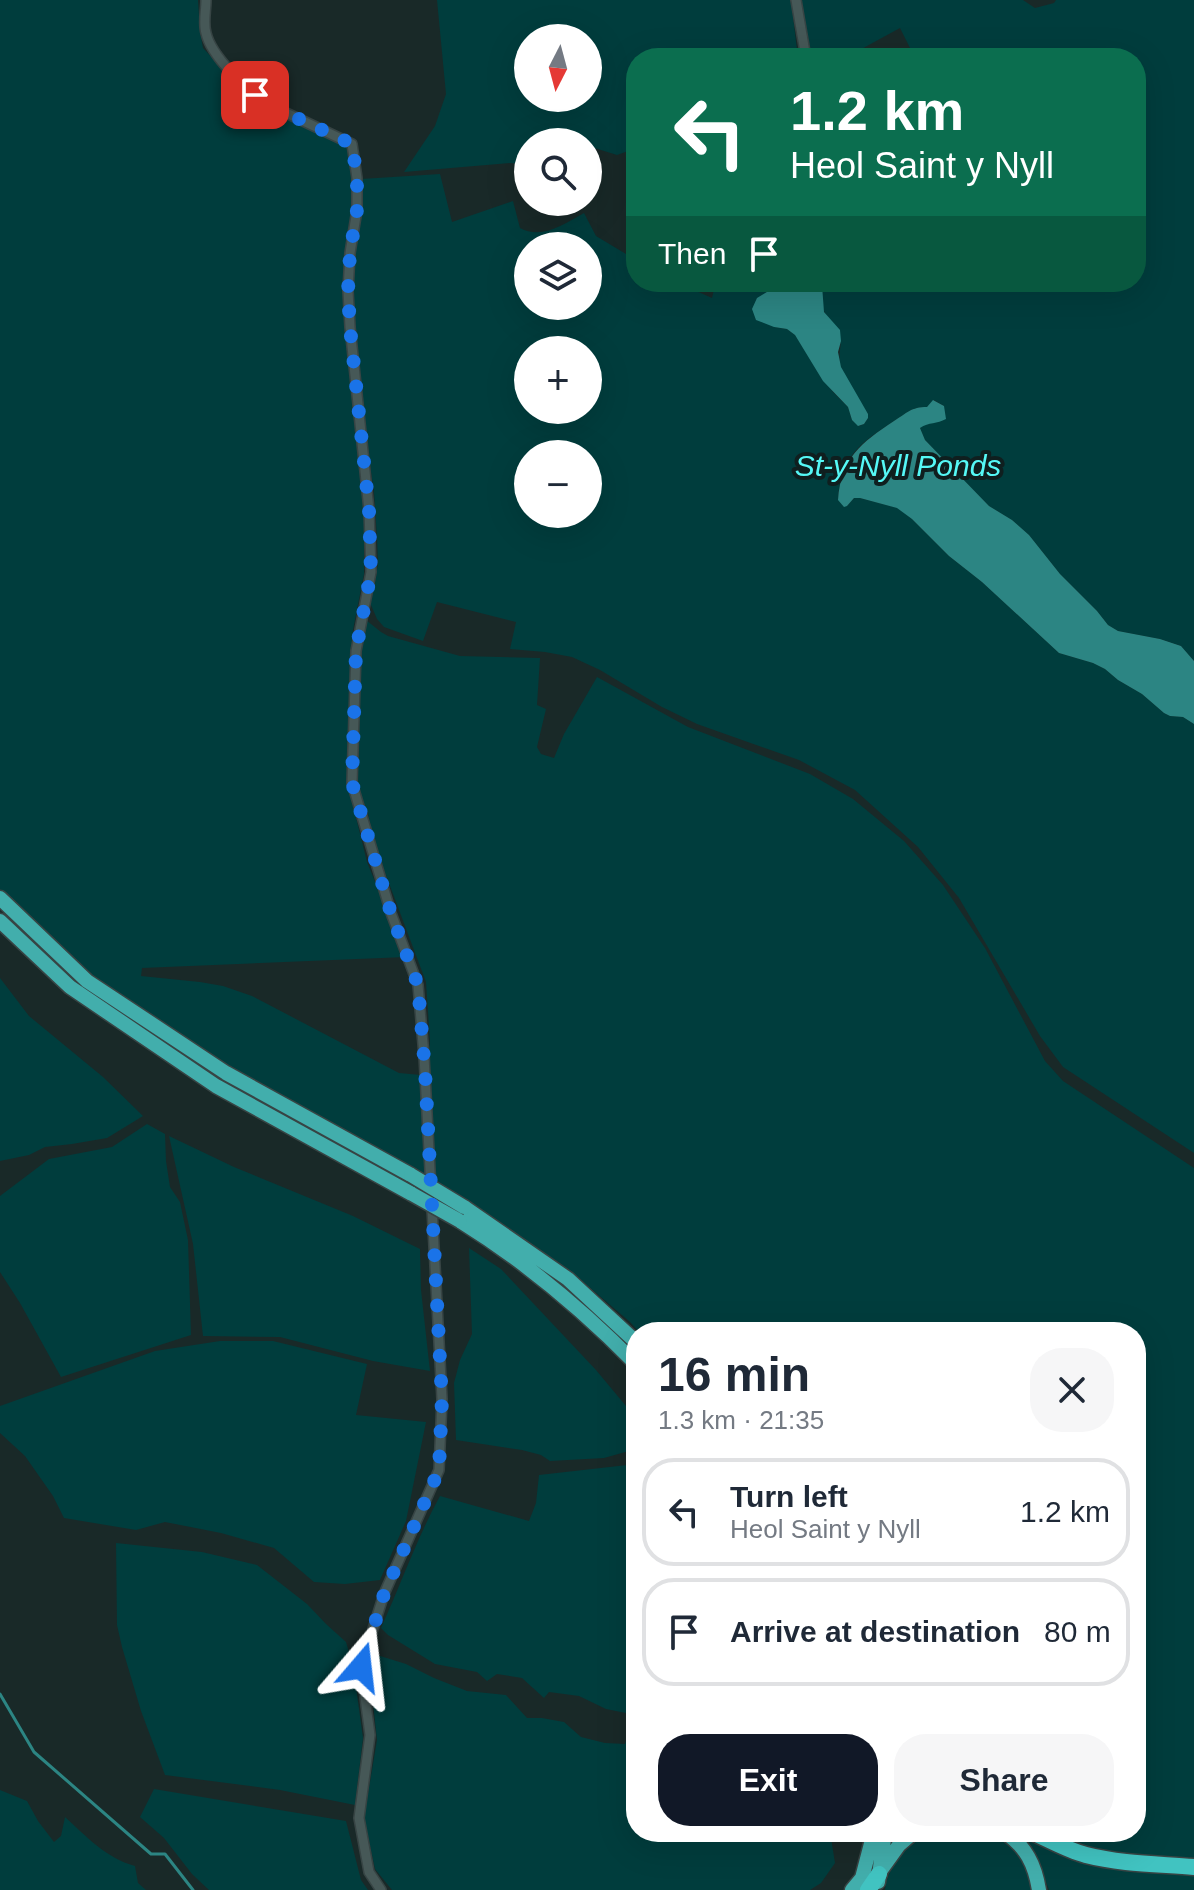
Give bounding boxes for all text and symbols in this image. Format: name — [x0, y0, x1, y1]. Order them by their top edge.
north arrow — [514, 24, 602, 112]
map controls — [514, 24, 602, 528]
pin — [221, 61, 289, 129]
icon: arrive — [233, 73, 277, 117]
text: 1.2 km — [790, 79, 964, 142]
icon: left — [658, 80, 762, 184]
button: search — [514, 128, 602, 216]
text: Heol Saint y Nyll — [790, 145, 1054, 186]
button: layers — [514, 232, 602, 320]
icon: arrive — [742, 232, 786, 276]
text: Then — [658, 237, 726, 270]
button: + — [514, 336, 602, 424]
button: − — [514, 440, 602, 528]
water label: St-y-Nyll Ponds — [795, 449, 1001, 482]
text: 16 min — [658, 1348, 810, 1401]
button: close — [1030, 1348, 1114, 1432]
text: 1.3 km · 21:35 — [658, 1405, 824, 1435]
text: Turn left — [730, 1480, 848, 1513]
icon: left — [662, 1490, 706, 1534]
text: 1.2 km — [1020, 1495, 1110, 1528]
text: Heol Saint y Nyll — [730, 1514, 921, 1544]
icon: arrive — [662, 1610, 706, 1654]
text: Arrive at destination — [730, 1615, 1020, 1648]
text: 80 m — [1044, 1615, 1111, 1648]
position arrow — [319, 1625, 403, 1709]
button: Exit — [658, 1734, 878, 1826]
button: Share — [894, 1734, 1114, 1826]

